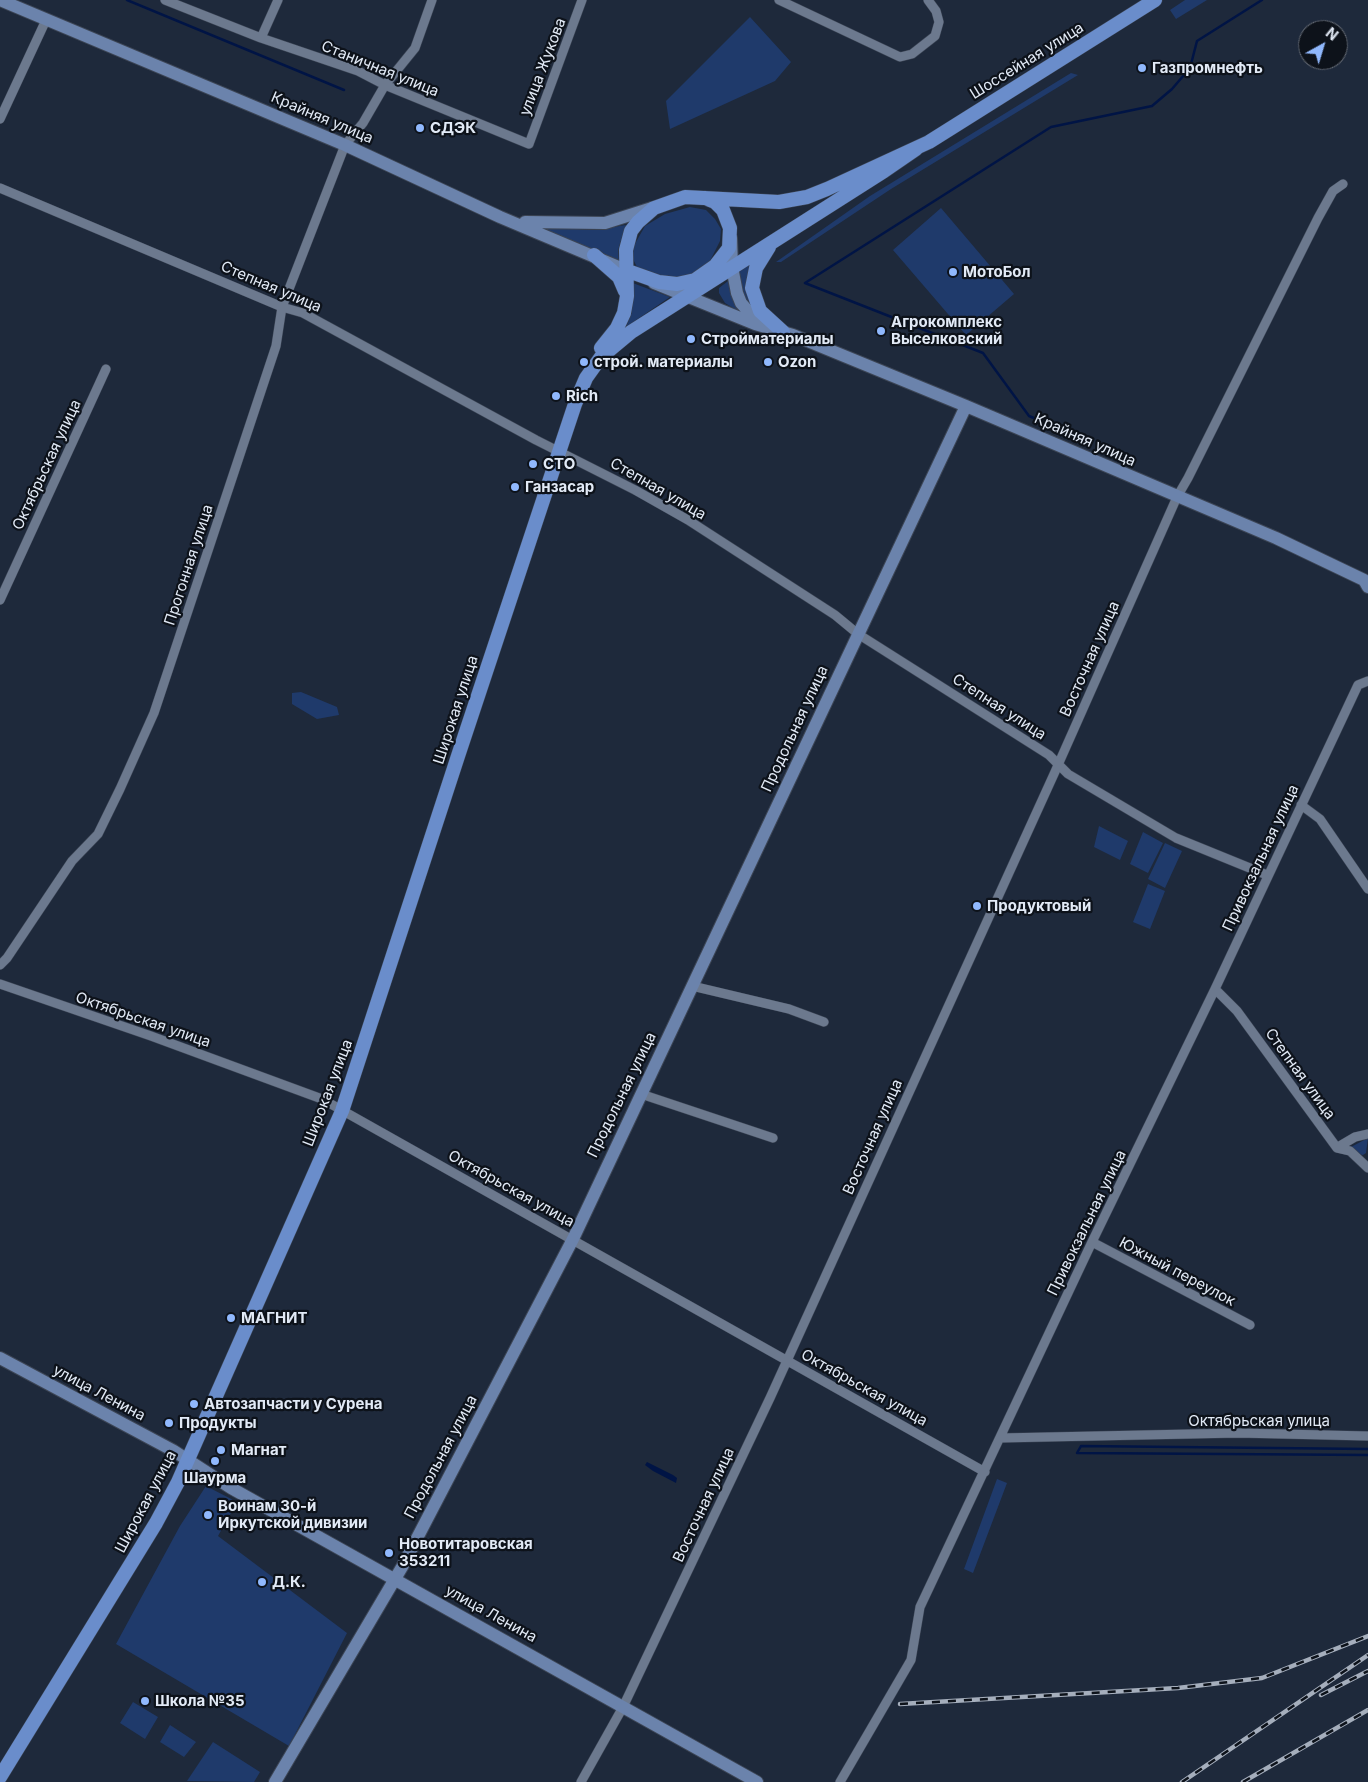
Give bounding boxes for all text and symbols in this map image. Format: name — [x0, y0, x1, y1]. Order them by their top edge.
street label: улица Жукова — [516, 16, 570, 118]
street label: Шоссейная улица — [967, 19, 1087, 103]
north arrow — [1298, 20, 1348, 70]
text: N — [1323, 24, 1342, 44]
street label: Станичная улица — [319, 37, 441, 101]
place label: Газпромнефть — [1152, 59, 1263, 77]
marker: Газпромнефть — [1136, 62, 1148, 74]
street label: Крайняя улица — [268, 88, 376, 148]
place label: СДЭК — [430, 119, 476, 137]
marker: СДЭК — [414, 122, 426, 134]
street label: Степная улица — [218, 258, 324, 316]
place label: МотоБол — [963, 263, 1031, 281]
marker: МотоБол — [947, 266, 959, 278]
place label: Агрокомплекс Выселковский — [891, 313, 1002, 348]
marker: Агрокомплекс Выселковский — [875, 325, 887, 337]
place label: Стройматериалы — [701, 330, 834, 348]
marker: Стройматериалы — [685, 333, 697, 345]
place label: строй. материалы — [594, 353, 733, 371]
place label: Ozon — [778, 353, 816, 371]
marker: строй. материалы — [578, 356, 590, 368]
marker: Ozon — [762, 356, 774, 368]
place label: Rich — [566, 387, 598, 405]
marker: Rich — [550, 390, 562, 402]
street label: Октябрьская улица — [9, 397, 85, 533]
street label: Крайняя улица — [1032, 410, 1138, 470]
street label: Степная улица — [607, 454, 709, 524]
place label: СТО — [543, 455, 575, 473]
marker: СТО — [527, 458, 539, 470]
place label: Ганзасар — [525, 478, 594, 496]
marker: Ганзасар — [509, 481, 521, 493]
street label: Прогонная улица — [161, 502, 217, 628]
street label: Восточная улица — [1056, 599, 1124, 719]
street label: Широкая улица — [430, 653, 482, 767]
street label: Продольная улица — [758, 663, 832, 795]
street label: Степная улица — [949, 670, 1049, 744]
street label: Привокзальная улица — [1219, 782, 1303, 934]
place label: Продуктовый — [987, 897, 1091, 915]
marker: Продуктовый — [971, 900, 983, 912]
street label: Октябрьская улица — [73, 988, 213, 1052]
street label: Степная улица — [1261, 1025, 1339, 1123]
street label: Продольная улица — [584, 1029, 660, 1161]
street label: Широкая улица — [299, 1037, 357, 1149]
street label: Восточная улица — [839, 1077, 907, 1197]
street label: Октябрьская улица — [445, 1147, 577, 1231]
street label: Привокзальная улица — [1044, 1147, 1130, 1299]
street label: Южный переулок — [1116, 1234, 1238, 1310]
place label: МАГНИТ — [241, 1309, 308, 1327]
marker: МАГНИТ — [225, 1312, 237, 1324]
street label: Октябрьская улица — [798, 1346, 930, 1430]
street label: улица Ленина — [50, 1361, 148, 1425]
street label: Продольная улица — [401, 1392, 481, 1522]
place label: Автозапчасти у Сурена — [204, 1395, 382, 1413]
marker: Автозапчасти у Сурена — [188, 1398, 200, 1410]
street label: Октябрьская улица — [1188, 1412, 1330, 1430]
place label: Продукты — [179, 1414, 257, 1432]
marker: Продукты — [163, 1417, 175, 1429]
place label: Магнат — [231, 1441, 286, 1459]
marker: Магнат — [215, 1444, 227, 1456]
street label: Восточная улица — [670, 1445, 738, 1565]
street label: Широкая улица — [111, 1448, 181, 1556]
marker: Шаурма — [209, 1455, 221, 1467]
place label: Шаурма — [184, 1469, 246, 1487]
place label: Воинам 30-й Иркутской дивизии — [218, 1497, 367, 1532]
marker: Воинам 30-й Иркутской дивизии — [202, 1509, 214, 1521]
place label: Новотитаровская 353211 — [399, 1535, 533, 1570]
marker: Новотитаровская 353211 — [383, 1547, 395, 1559]
place label: Д.К. — [272, 1573, 306, 1591]
marker: Д.К. — [256, 1576, 268, 1588]
street label: улица Ленина — [442, 1581, 540, 1647]
place label: Школа №35 — [155, 1692, 245, 1710]
marker: Школа №35 — [139, 1695, 151, 1707]

